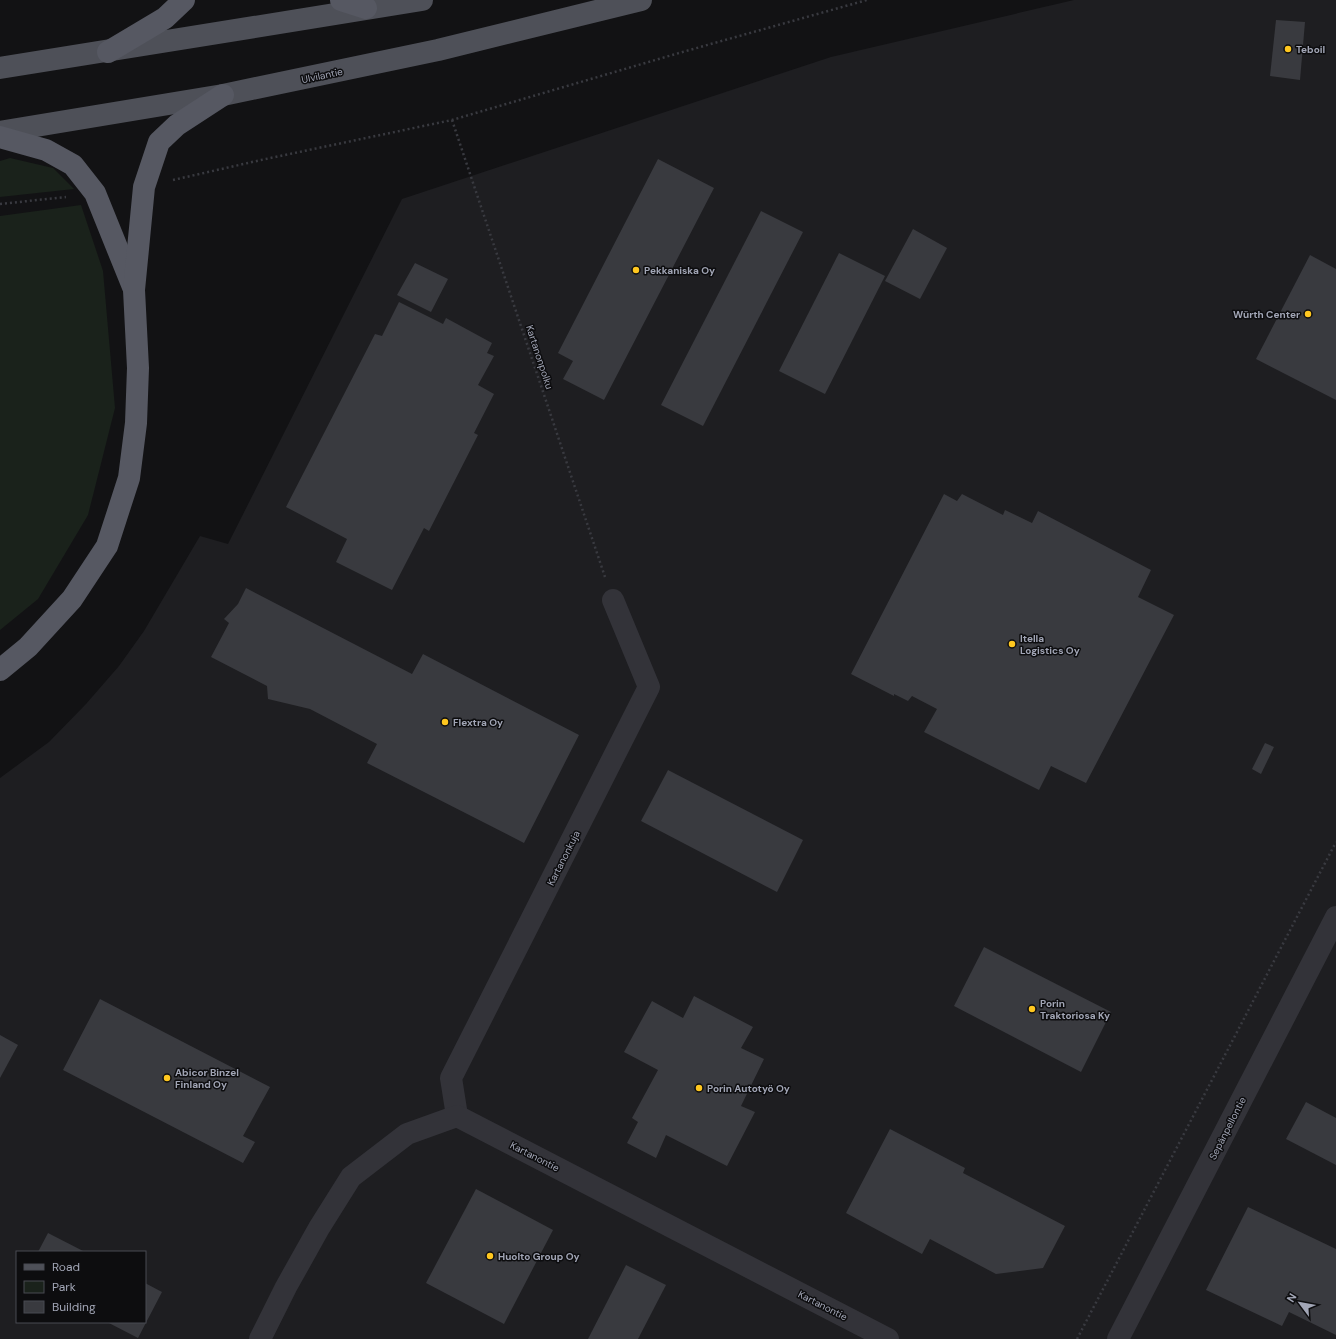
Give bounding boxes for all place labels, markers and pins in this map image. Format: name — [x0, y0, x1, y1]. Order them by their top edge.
place label: Teboil — [1296, 43, 1325, 56]
marker: Teboil — [1283, 44, 1293, 54]
place label: Pekkaniska Oy — [644, 264, 715, 277]
marker: Pekkaniska Oy — [631, 265, 641, 275]
place label: Würth Center — [1233, 308, 1300, 321]
marker: Würth Center — [1303, 309, 1313, 319]
place label: Itella Logistics Oy — [1020, 632, 1080, 657]
marker: Itella Logistics Oy — [1007, 639, 1017, 649]
place label: Flextra Oy — [453, 716, 503, 729]
marker: Flextra Oy — [440, 717, 450, 727]
place label: Porin Traktoriosa Ky — [1040, 997, 1110, 1022]
marker: Porin Traktoriosa Ky — [1027, 1004, 1037, 1014]
place label: Abicor Binzel Finland Oy — [175, 1066, 239, 1091]
marker: Abicor Binzel Finland Oy — [162, 1073, 172, 1083]
place label: Porin Autotyö Oy — [707, 1082, 790, 1095]
marker: Porin Autotyö Oy — [694, 1083, 704, 1093]
place label: Huolto Group Oy — [498, 1250, 580, 1263]
marker: Huolto Group Oy — [485, 1251, 495, 1261]

